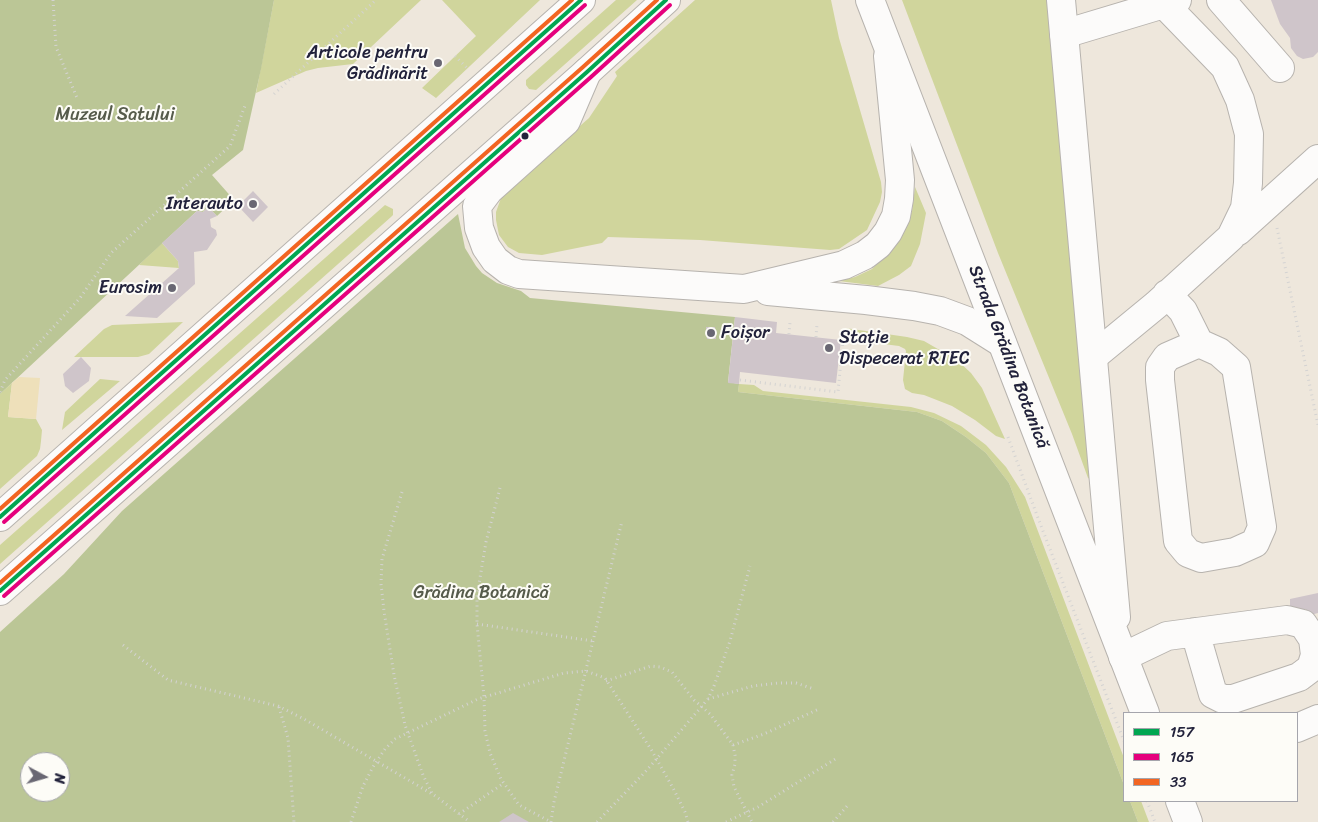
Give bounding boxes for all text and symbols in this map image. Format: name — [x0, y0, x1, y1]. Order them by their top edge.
place label: Articole pentru Grădinărit — [307, 42, 428, 84]
marker: Articole pentru Grădinărit — [432, 57, 444, 69]
park label: Muzeul Satului — [55, 104, 175, 126]
unlabelled marker — [520, 131, 530, 141]
place label: Interauto — [166, 193, 243, 215]
marker: Interauto — [247, 198, 259, 210]
street label: Strada Grădina Botanică — [963, 262, 1053, 452]
place label: Eurosim — [99, 277, 162, 299]
marker: Eurosim — [166, 282, 178, 294]
place label: Foișor — [721, 322, 769, 344]
marker: Foișor — [705, 327, 717, 339]
place label: Stație Dispecerat RTEC — [839, 327, 970, 369]
marker: Stație Dispecerat RTEC — [823, 342, 835, 354]
park label: Grădina Botanică — [413, 582, 549, 604]
legend — [1123, 712, 1298, 802]
text: 157 — [1170, 719, 1194, 745]
text: 165 — [1170, 744, 1194, 770]
north arrow — [20, 752, 70, 802]
text: 33 — [1170, 769, 1186, 795]
text: N — [46, 772, 72, 785]

